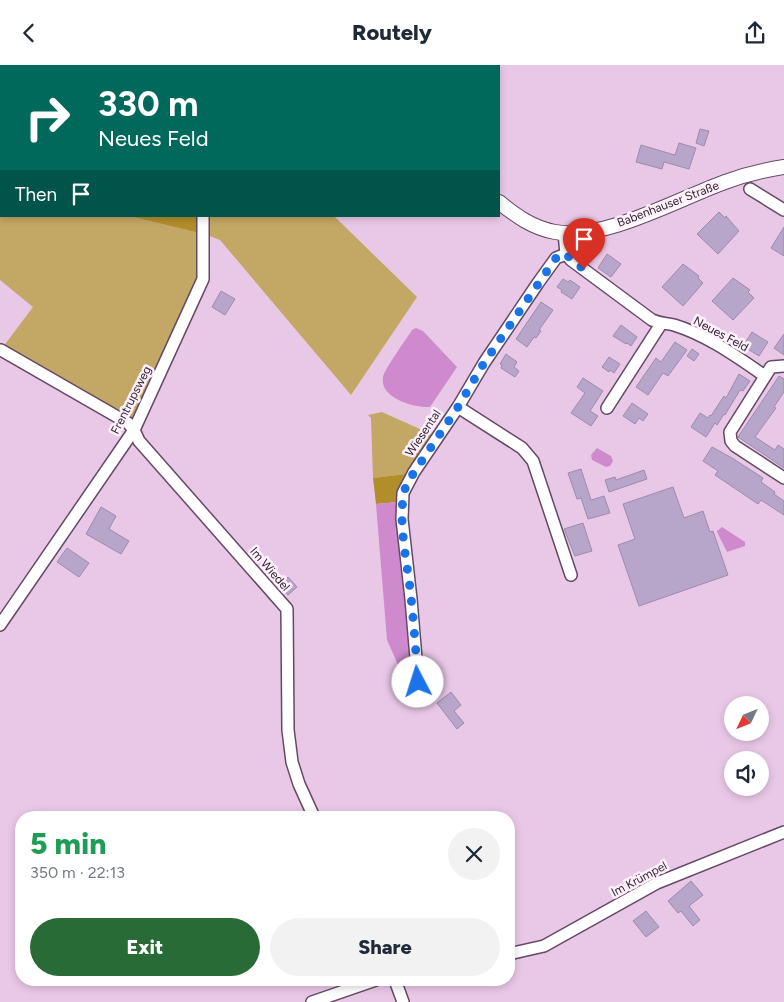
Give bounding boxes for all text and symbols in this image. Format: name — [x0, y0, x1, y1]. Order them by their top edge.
icon: back — [15, 19, 43, 47]
text: Routely — [352, 19, 432, 46]
icon: share — [741, 19, 769, 47]
text: 330 m — [98, 83, 198, 125]
icon: right — [15, 85, 80, 150]
text: Neues Feld — [98, 125, 209, 152]
street label: Babenhauser Straße — [615, 178, 721, 230]
icon: arrive — [67, 180, 95, 208]
text: Then — [15, 183, 57, 206]
pin — [563, 218, 605, 269]
icon: arrive — [570, 225, 598, 253]
street label: Neues Feld — [691, 314, 751, 354]
street label: Frentrupsweg — [108, 364, 154, 436]
street label: Wiesental — [402, 407, 444, 459]
street label: Im Wiedel — [247, 544, 293, 594]
position arrow — [391, 655, 443, 707]
north arrow — [724, 696, 769, 741]
map controls — [724, 696, 769, 796]
button: sound — [724, 751, 769, 796]
text: 5 min — [30, 825, 106, 862]
button: close — [448, 828, 500, 880]
street label: Im Krümpel — [609, 859, 669, 899]
text: 350 m · 22:13 — [30, 863, 125, 882]
button: Exit — [30, 918, 260, 976]
button: Share — [270, 918, 500, 976]

